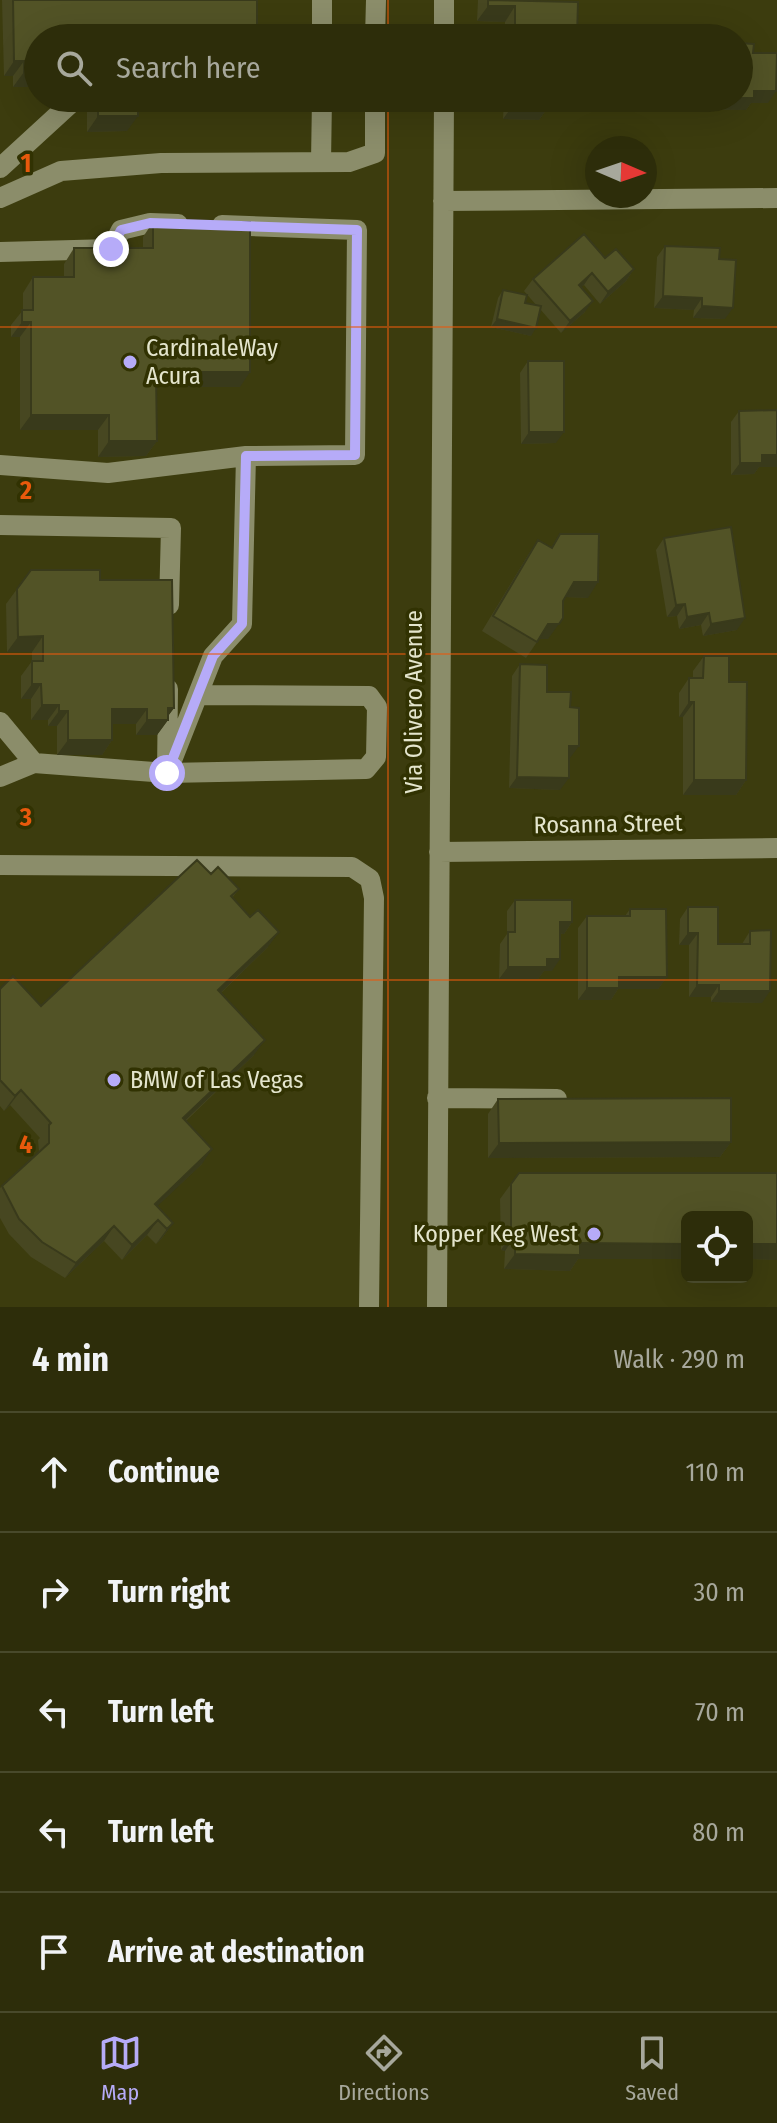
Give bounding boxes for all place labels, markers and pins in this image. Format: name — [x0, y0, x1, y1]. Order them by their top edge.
place label: CardinaleWay Acura — [146, 334, 278, 390]
marker: CardinaleWay Acura — [121, 353, 139, 371]
place label: BMW of Las Vegas — [130, 1066, 304, 1094]
marker: BMW of Las Vegas — [105, 1071, 123, 1089]
place label: Kopper Keg West — [413, 1220, 578, 1248]
marker: Kopper Keg West — [585, 1225, 603, 1243]

